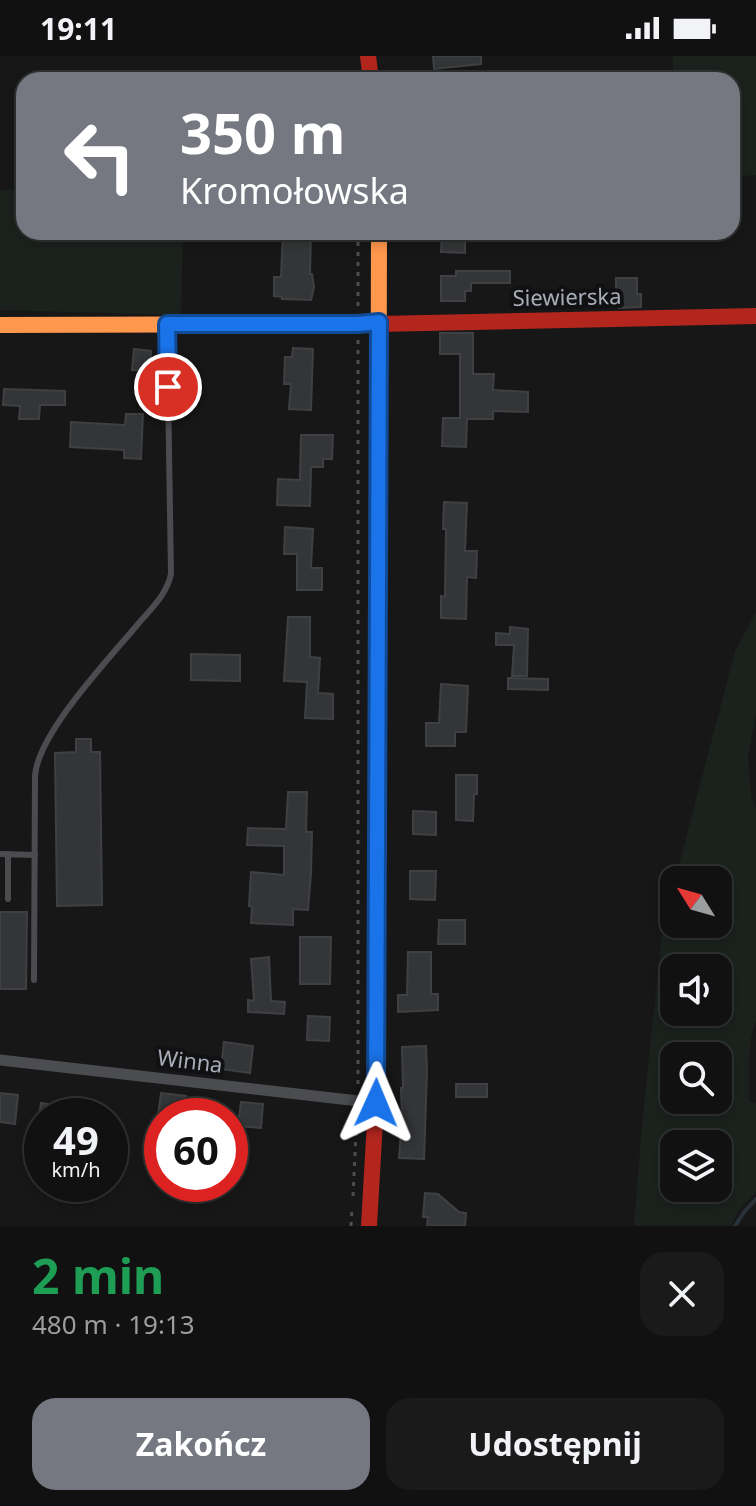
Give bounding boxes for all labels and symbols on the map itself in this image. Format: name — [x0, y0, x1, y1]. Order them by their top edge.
street label: Siewierska — [512, 280, 622, 312]
pin — [134, 353, 202, 421]
north arrow — [660, 866, 732, 938]
street label: Winna — [156, 1041, 225, 1079]
position arrow — [334, 1061, 418, 1145]
speed limit sign: 60 — [144, 1098, 248, 1202]

